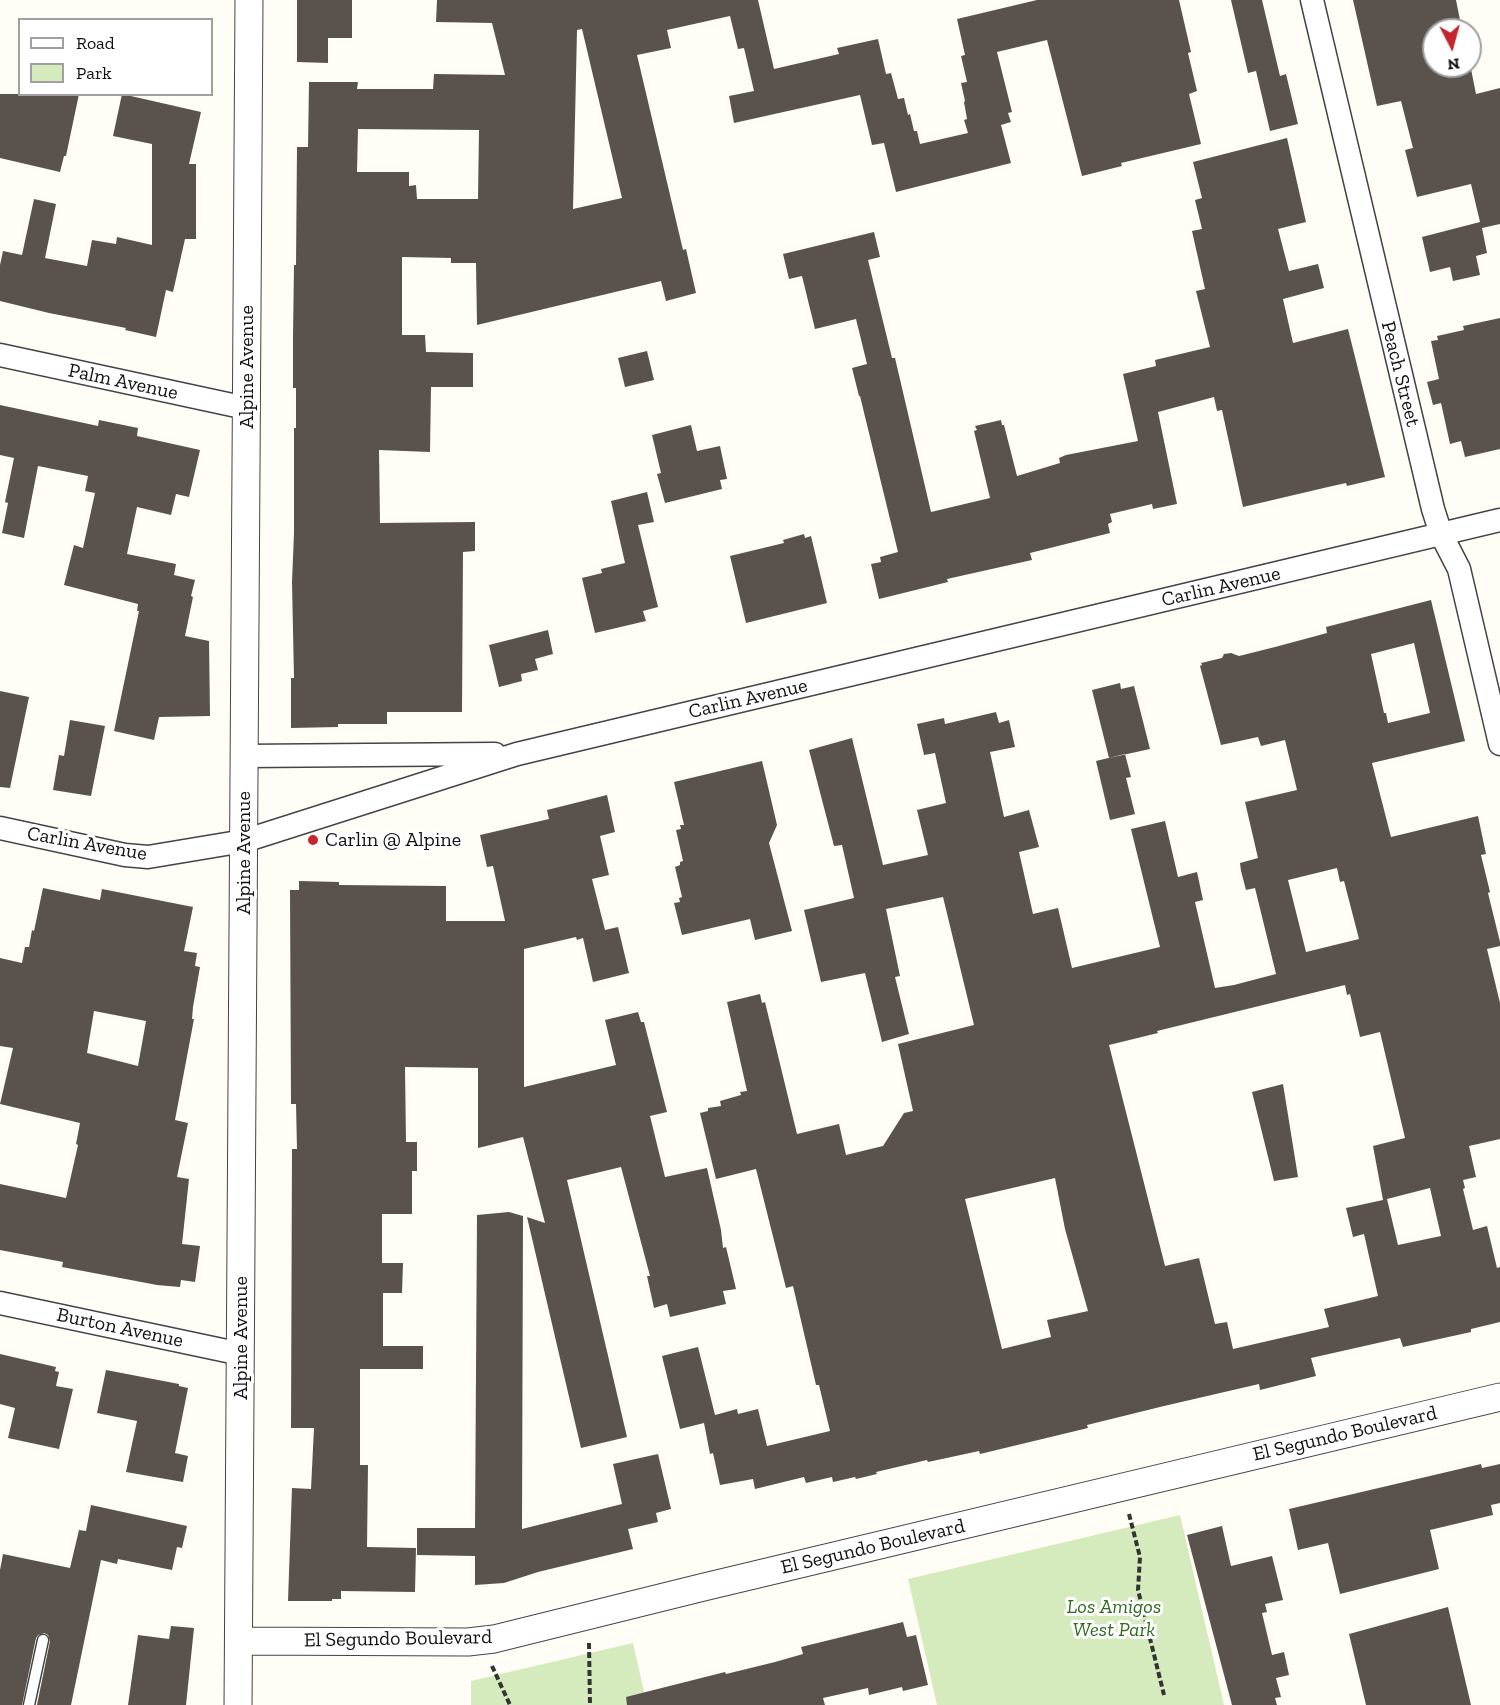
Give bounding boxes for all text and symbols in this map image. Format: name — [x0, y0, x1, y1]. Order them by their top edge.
legend — [18, 18, 213, 96]
north arrow — [1422, 18, 1482, 78]
text: Road — [76, 32, 115, 54]
text: N — [1447, 54, 1461, 74]
text: Park — [76, 62, 112, 84]
street label: Alpine Avenue — [235, 305, 259, 429]
street label: Peach Street — [1375, 319, 1425, 429]
street label: Palm Avenue — [66, 359, 180, 405]
street label: Carlin Avenue — [1159, 562, 1283, 612]
street label: Carlin Avenue — [686, 674, 810, 724]
street label: Alpine Avenue — [232, 791, 256, 915]
street label: Carlin Avenue — [25, 822, 149, 866]
place label: Carlin @ Alpine — [325, 828, 461, 852]
marker: Carlin @ Alpine — [306, 833, 320, 847]
street label: Alpine Avenue — [229, 1276, 253, 1400]
street label: Burton Avenue — [55, 1303, 185, 1353]
street label: El Segundo Boulevard — [1251, 1401, 1439, 1467]
street label: El Segundo Boulevard — [779, 1514, 967, 1580]
park label: Los Amigos West Park — [1067, 1595, 1161, 1642]
street label: El Segundo Boulevard — [304, 1625, 492, 1653]

